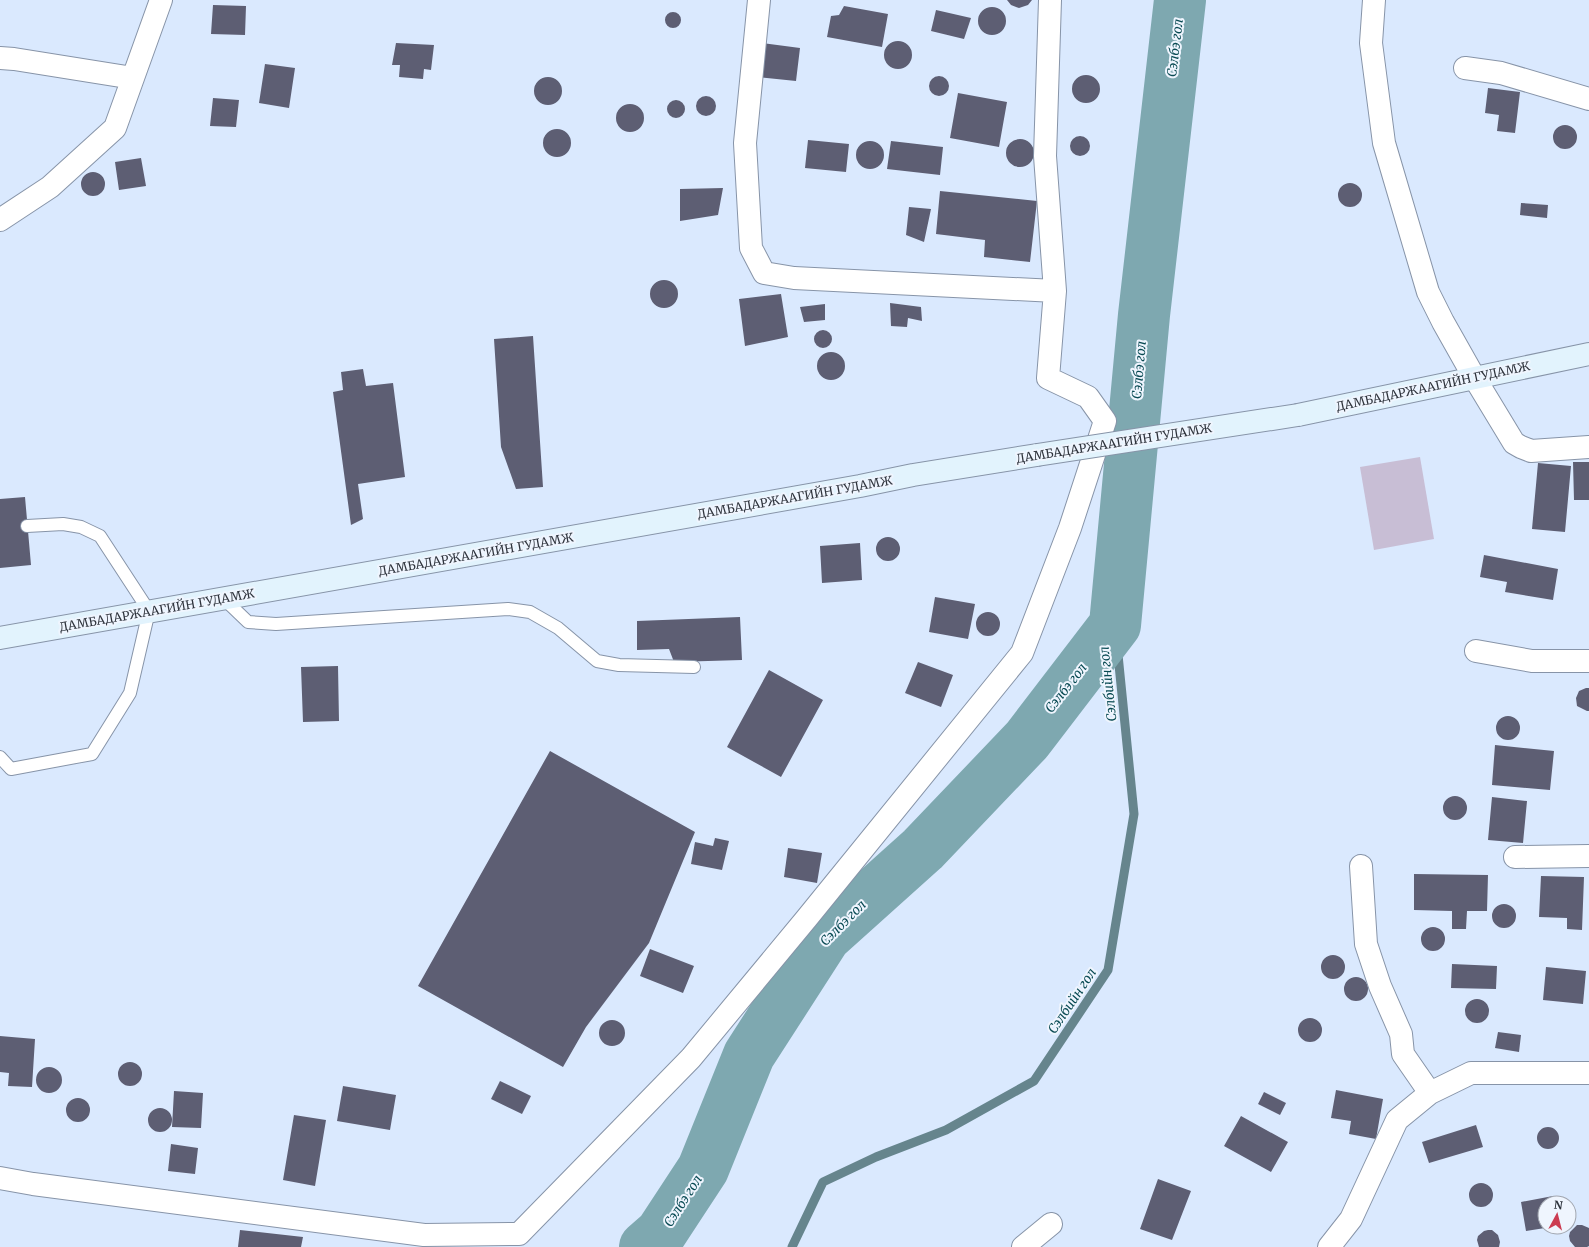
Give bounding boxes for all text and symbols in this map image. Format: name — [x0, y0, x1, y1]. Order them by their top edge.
water label: Сэлбэ гол — [1163, 18, 1187, 78]
water label: Сэлбэ гол — [1128, 340, 1150, 400]
street label: ДАМБАДАРЖААГИЙН ГУДАМЖ — [1335, 358, 1532, 414]
street label: ДАМБАДАРЖААГИЙН ГУДАМЖ — [1015, 420, 1213, 466]
street label: ДАМБАДАРЖААГИЙН ГУДАМЖ — [696, 472, 894, 522]
street label: ДАМБАДАРЖААГИЙН ГУДАМЖ — [377, 529, 575, 579]
street label: ДАМБАДАРЖААГИЙН ГУДАМЖ — [58, 585, 256, 635]
water label: Сэлбийн гол — [1096, 646, 1120, 722]
water label: Сэлбэ гол — [1041, 660, 1091, 716]
water label: Сэлбэ гол — [816, 896, 870, 950]
water label: Сэлбийн гол — [1044, 965, 1100, 1037]
water label: Сэлбэ гол — [660, 1172, 706, 1230]
north arrow — [1537, 1195, 1577, 1235]
text: N — [1553, 1198, 1564, 1213]

